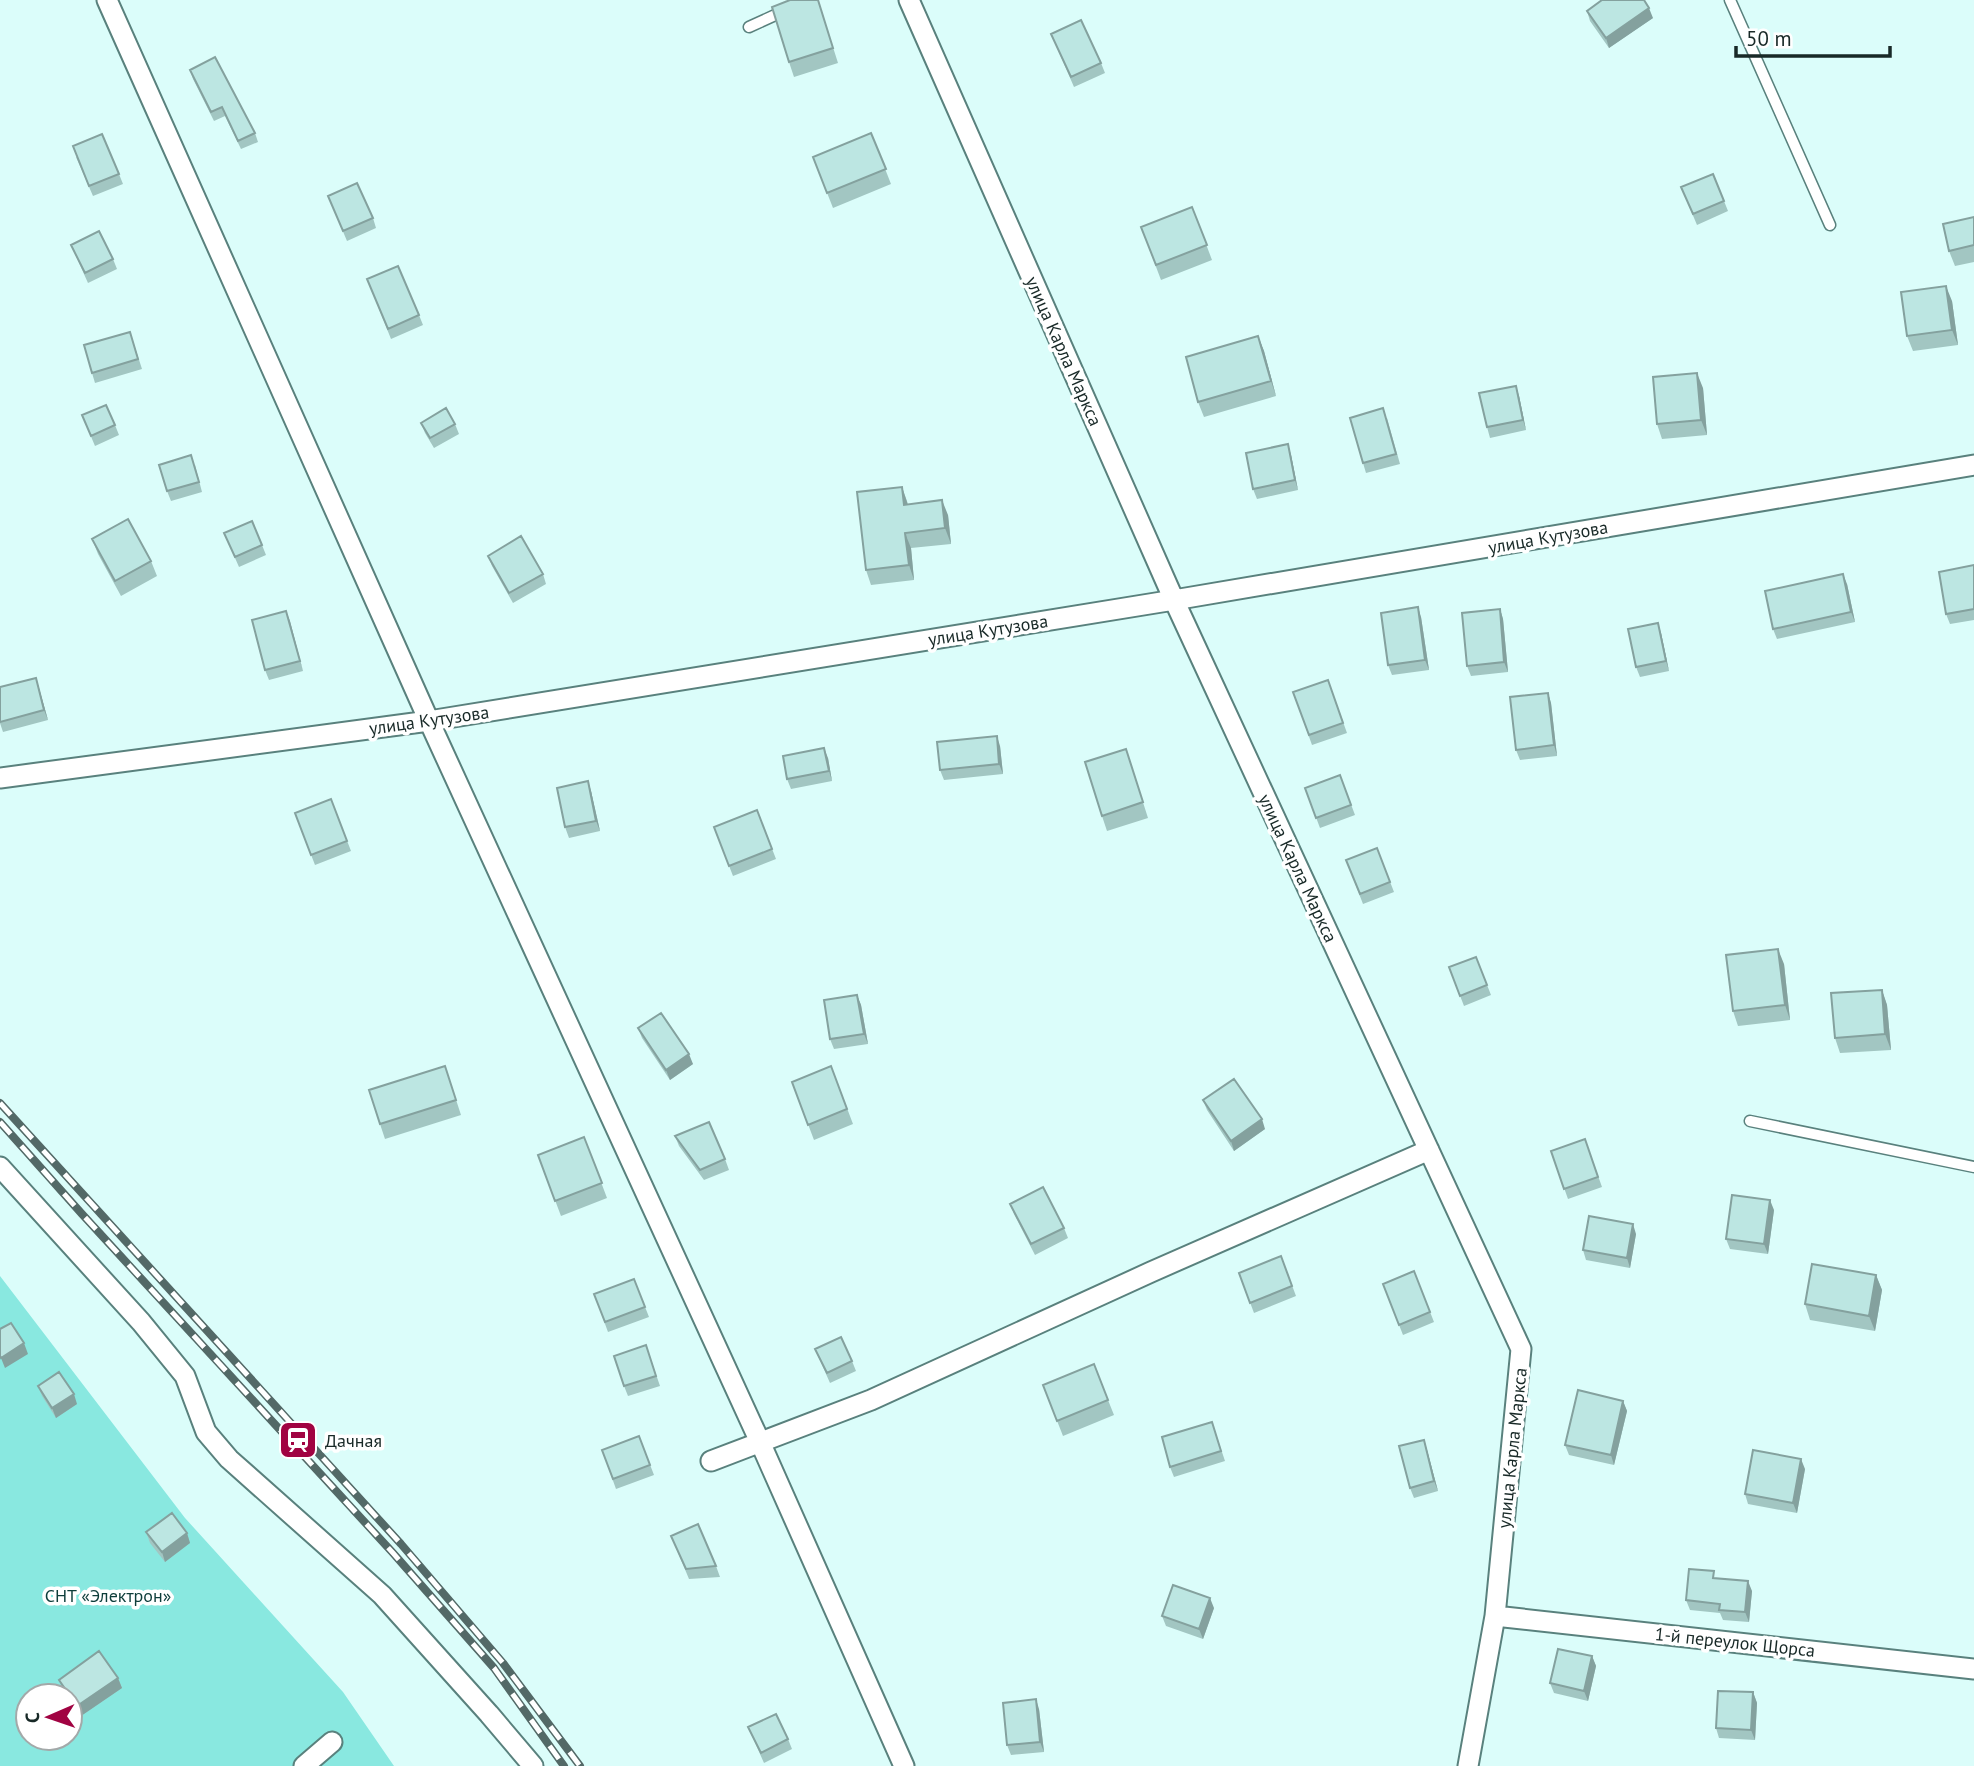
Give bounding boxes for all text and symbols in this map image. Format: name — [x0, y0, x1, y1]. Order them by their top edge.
scale bar — [1736, 14, 1890, 58]
text: 50 m — [1746, 25, 1792, 52]
street label: улица Карла Маркса — [1021, 273, 1107, 429]
street label: улица Кутузова — [1486, 515, 1610, 559]
street label: улица Кутузова — [926, 609, 1050, 651]
street label: улица Кутузова — [367, 700, 491, 740]
street label: улица Карла Маркса — [1253, 790, 1343, 946]
street label: улица Карла Маркса — [1492, 1367, 1532, 1529]
station icon: Дачная — [277, 1419, 319, 1461]
place label: Дачная — [325, 1429, 382, 1452]
park label: СНТ «Электрон» — [45, 1584, 171, 1607]
street label: 1-й переулок Щорса — [1654, 1622, 1816, 1662]
north arrow — [14, 1682, 84, 1752]
text: С — [20, 1711, 44, 1723]

